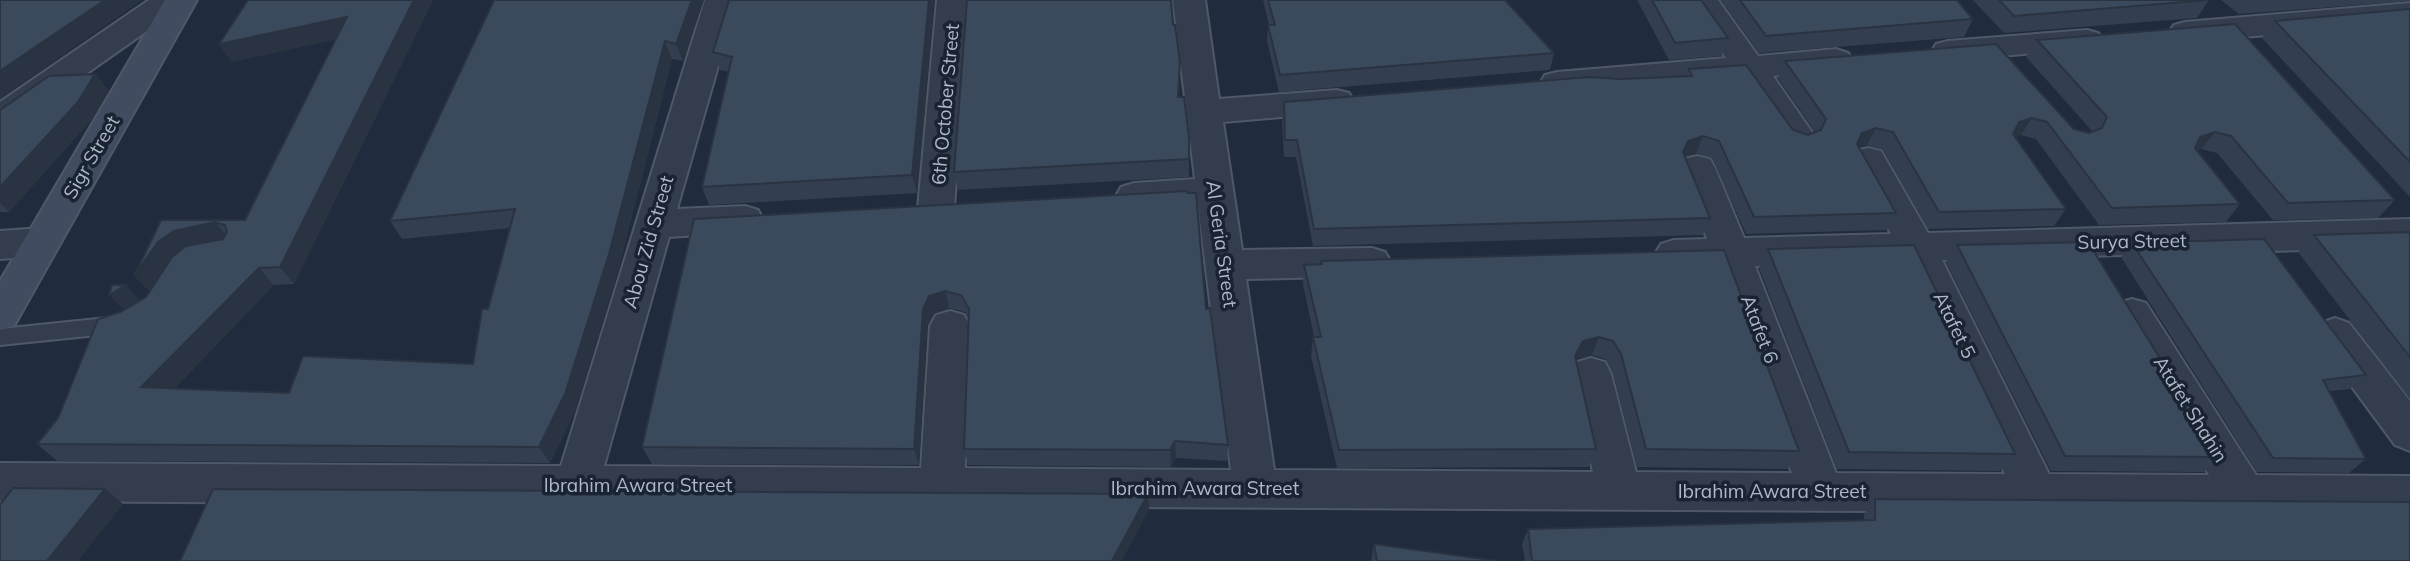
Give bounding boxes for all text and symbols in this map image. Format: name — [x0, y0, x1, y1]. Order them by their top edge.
street label: 6th October Street — [926, 22, 964, 186]
street label: Sigr Street — [58, 111, 125, 203]
street label: Abou Zid Street — [618, 173, 678, 311]
street label: Al Geria Street — [1201, 179, 1243, 309]
street label: Surya Street — [2077, 228, 2187, 254]
street label: Atafet 5 — [1929, 288, 1981, 362]
street label: Atafet 6 — [1736, 291, 1784, 367]
street label: Atafet Shahin — [2149, 351, 2233, 467]
street label: Ibrahim Awara Street — [544, 473, 733, 497]
street label: Ibrahim Awara Street — [1111, 476, 1300, 500]
street label: Ibrahim Awara Street — [1678, 479, 1867, 503]

